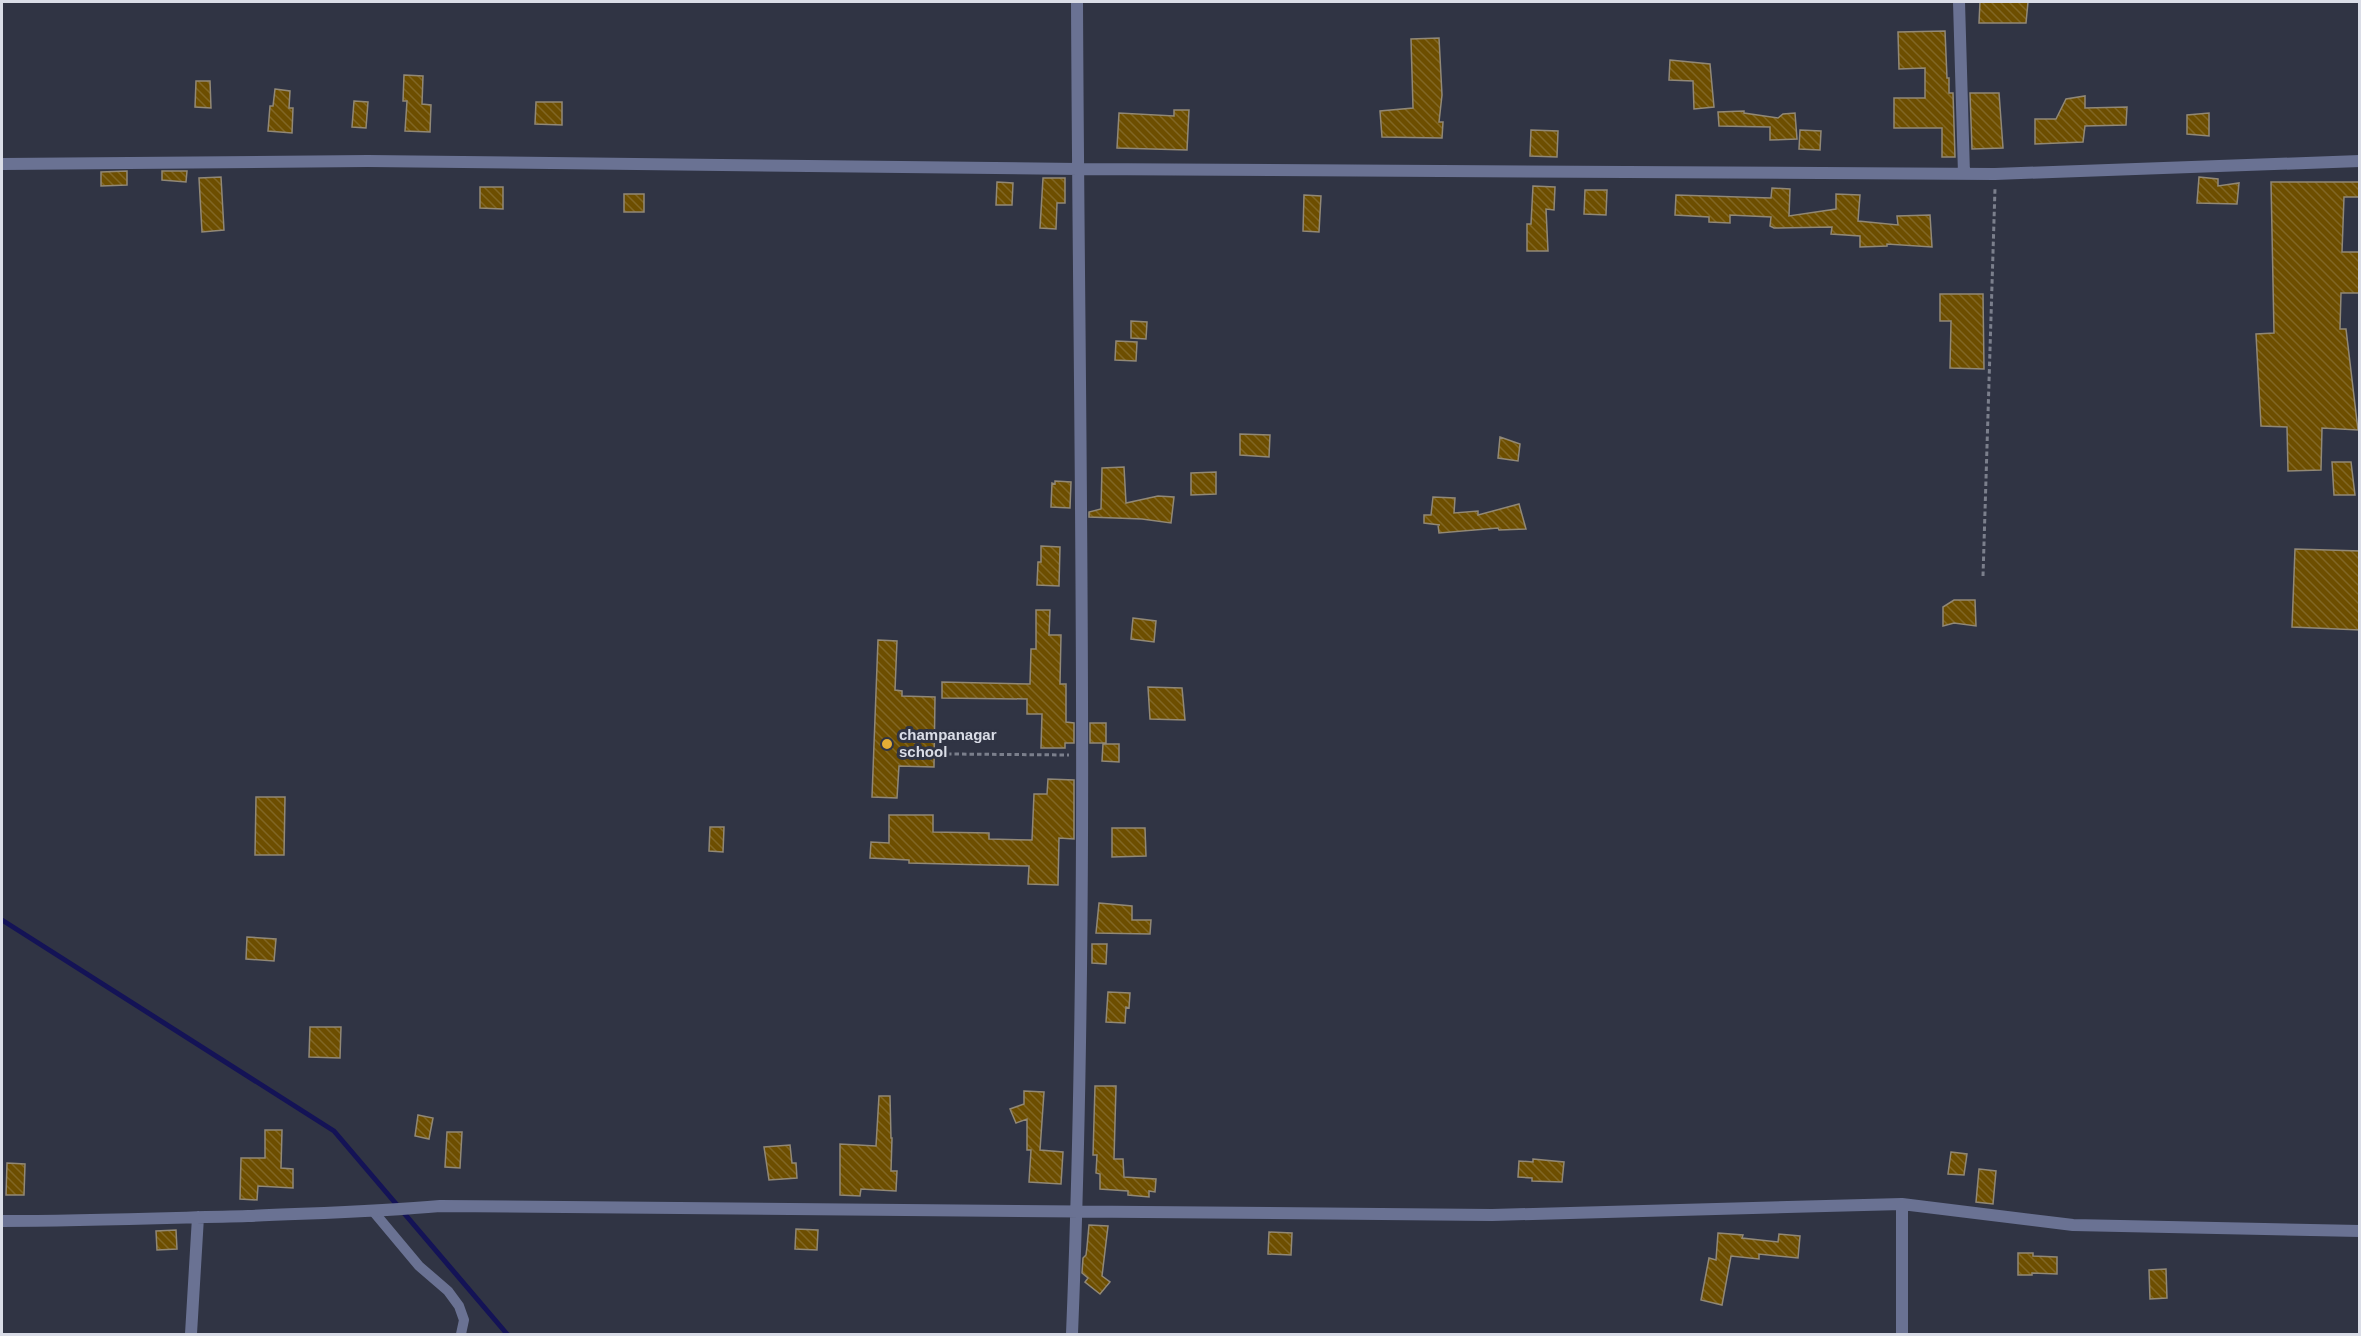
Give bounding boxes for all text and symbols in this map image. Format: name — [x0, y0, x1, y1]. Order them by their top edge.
place label: champanagar school — [899, 726, 997, 760]
marker: champanagar school — [880, 737, 894, 751]

